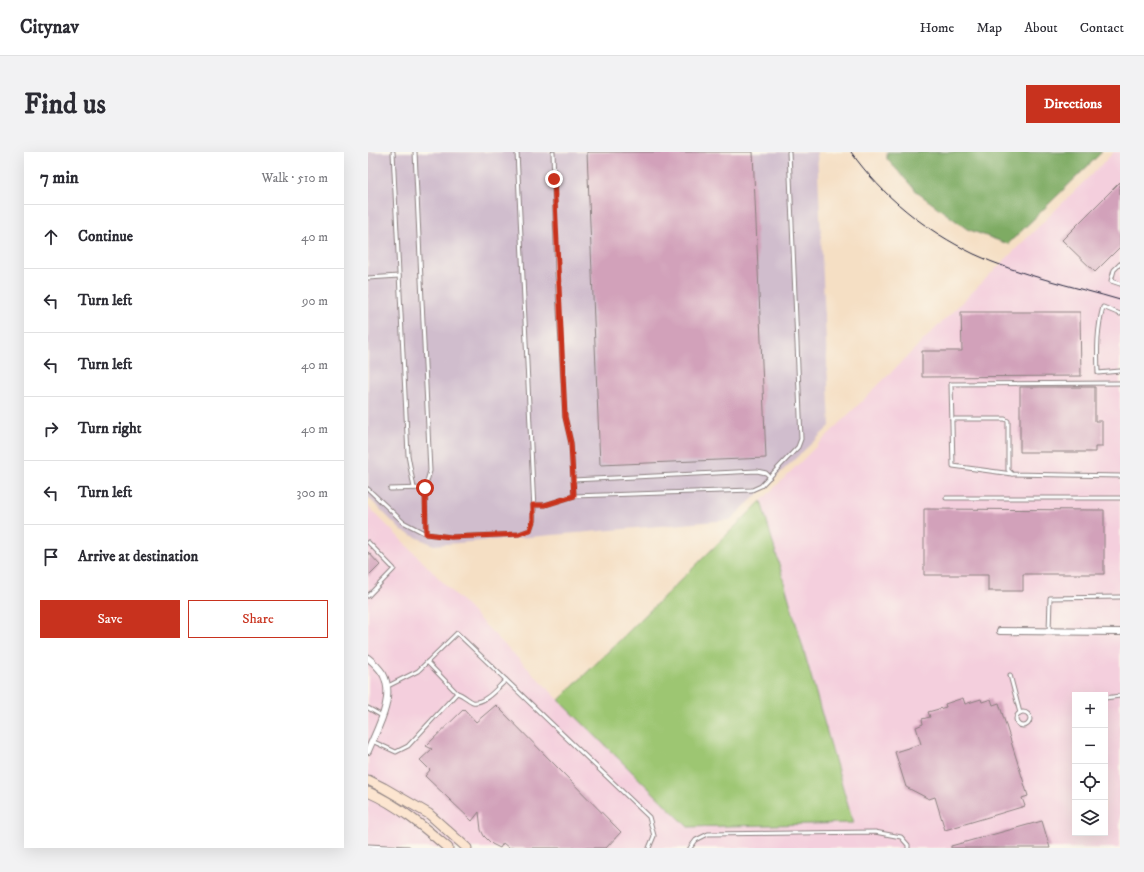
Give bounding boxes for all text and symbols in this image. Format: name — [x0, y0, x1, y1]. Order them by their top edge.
text: Citynav — [20, 16, 79, 39]
text: Home — [920, 19, 954, 37]
text: Map — [976, 19, 1002, 37]
text: About — [1024, 19, 1058, 37]
text: Contact — [1080, 19, 1124, 37]
button: Directions — [1026, 85, 1120, 123]
text: Find us — [24, 87, 106, 122]
text: 7 min — [40, 167, 79, 189]
text: Walk · 510 m — [262, 170, 328, 186]
route end — [545, 170, 563, 188]
icon: ahead — [40, 226, 62, 248]
text: Continue — [78, 227, 133, 246]
text: 40 m — [301, 229, 328, 245]
icon: left — [40, 290, 62, 312]
text: Turn left — [78, 291, 132, 310]
text: 90 m — [302, 293, 328, 309]
icon: left — [40, 354, 62, 376]
text: Turn left — [78, 355, 132, 374]
text: 40 m — [301, 357, 328, 373]
icon: right — [40, 418, 62, 440]
text: Turn right — [78, 419, 141, 438]
text: 40 m — [301, 421, 328, 437]
route start — [416, 479, 434, 497]
icon: left — [40, 482, 62, 504]
text: Turn left — [78, 483, 132, 502]
text: 300 m — [297, 485, 328, 501]
icon: arrive — [40, 546, 62, 568]
text: Arrive at destination — [78, 547, 198, 566]
button: Save — [40, 600, 180, 638]
button: Share — [188, 600, 328, 638]
map controls — [1072, 692, 1108, 836]
button: + — [1072, 692, 1108, 728]
button: − — [1072, 728, 1108, 764]
button: locate — [1072, 764, 1108, 800]
button: layers — [1072, 800, 1108, 836]

